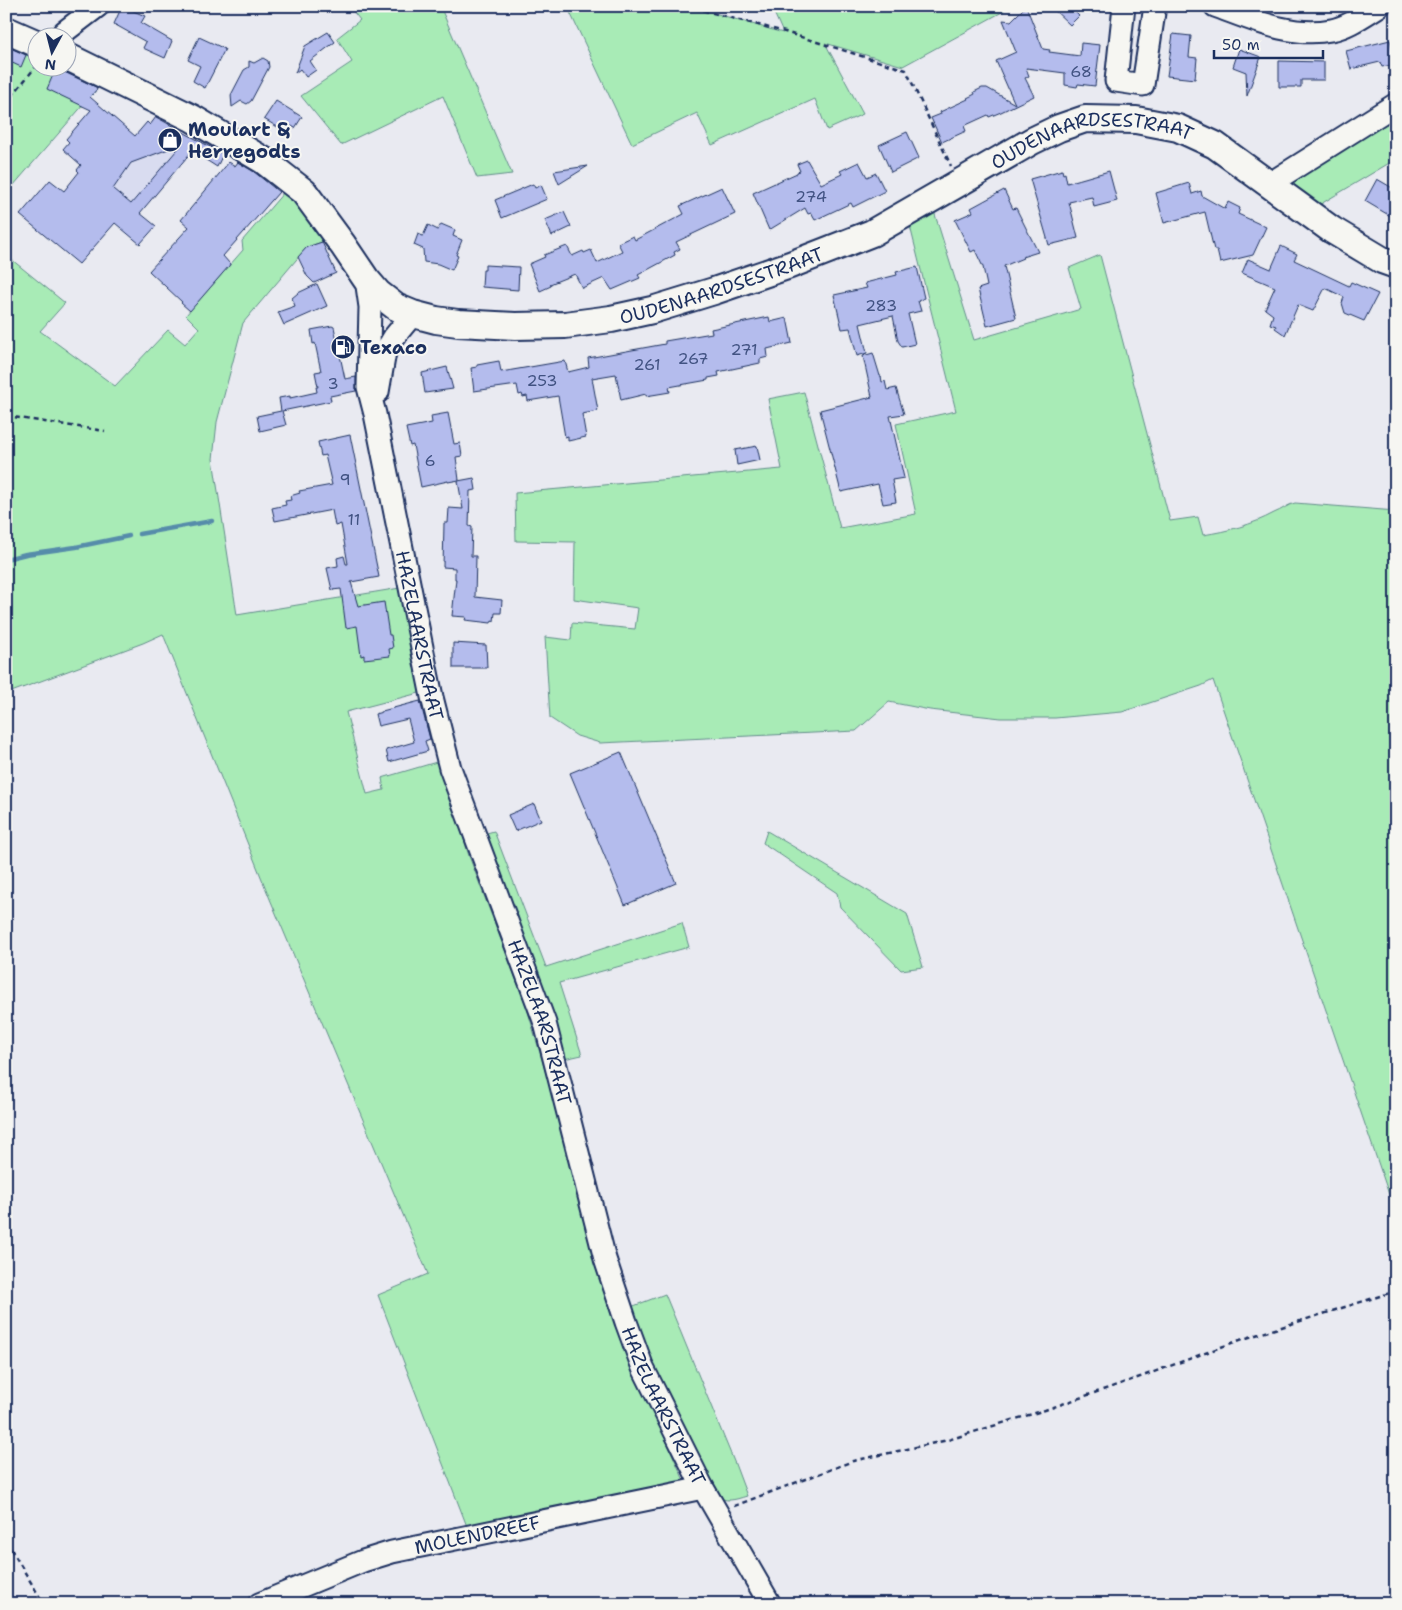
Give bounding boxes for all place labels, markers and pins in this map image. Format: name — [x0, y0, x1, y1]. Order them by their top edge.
place label: Moulart & Herregodts — [188, 117, 301, 164]
shop icon: Moulart & Herregodts — [157, 127, 183, 153]
fuel station icon: Texaco — [330, 334, 356, 360]
place label: Texaco — [360, 335, 427, 360]

